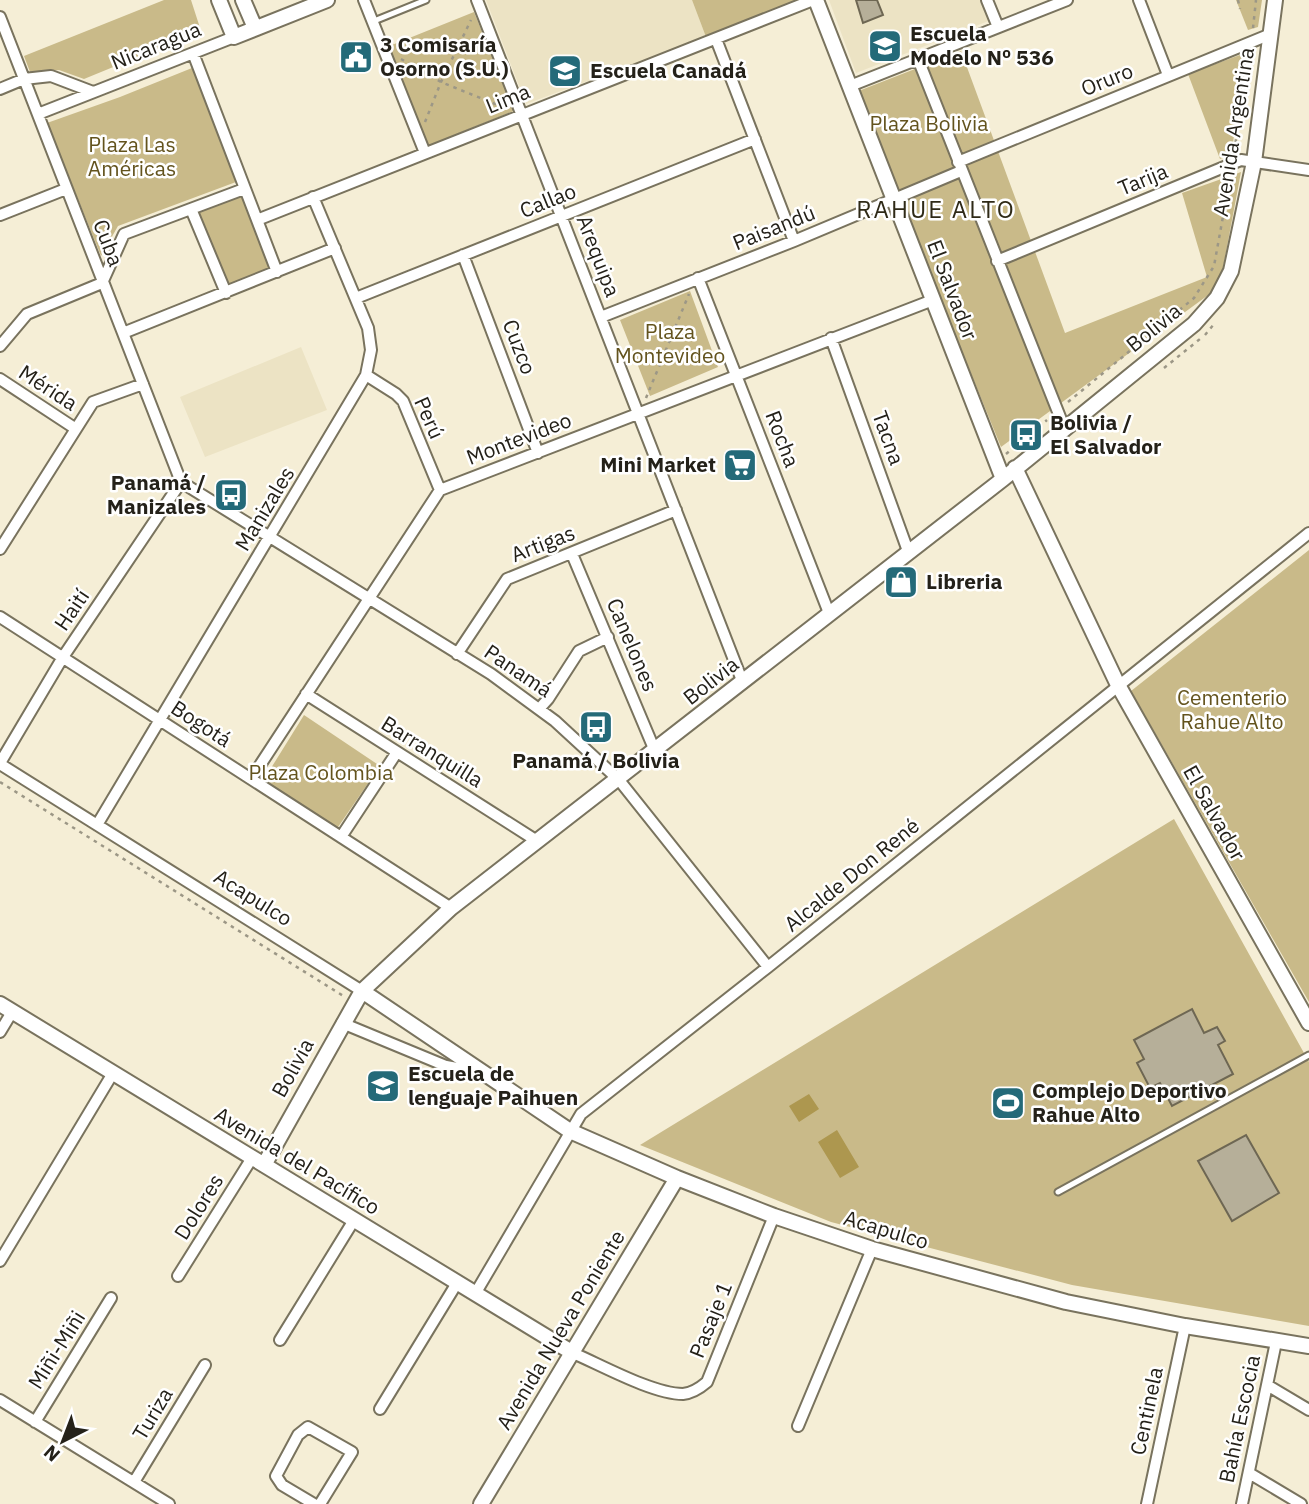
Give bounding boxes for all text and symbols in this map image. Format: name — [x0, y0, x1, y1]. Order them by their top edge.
street label: Nicaragua — [106, 14, 205, 76]
place label: Escuela Modelo Nº 536 — [910, 19, 1054, 71]
school or university icon: Escuela Modelo Nº 536 — [866, 27, 904, 65]
place label: 3 Comisaría Osorno (S.U.) — [380, 30, 509, 82]
public building icon: 3 Comisaría Osorno (S.U.) — [337, 38, 375, 76]
street label: Avenida Argentina — [1206, 45, 1260, 219]
school or university icon: Escuela Canadá — [546, 52, 584, 90]
place label: Escuela Canadá — [590, 56, 747, 84]
street label: Oruro — [1076, 56, 1137, 102]
street label: Lima — [481, 77, 534, 120]
park label: Plaza Bolivia — [870, 109, 988, 137]
park label: Plaza Las Américas — [88, 130, 176, 182]
street label: Tarija — [1114, 157, 1172, 202]
street label: Callao — [515, 176, 580, 224]
district label: RAHUE ALTO — [856, 193, 1016, 225]
street label: Paisandú — [728, 198, 819, 256]
street label: Arequipa — [571, 211, 627, 300]
street label: Cuba — [87, 215, 131, 270]
street label: El Salvador — [921, 236, 985, 344]
street label: Bolivia — [1120, 296, 1187, 358]
street label: Cuzco — [497, 315, 543, 378]
park label: Plaza Montevideo — [615, 317, 725, 369]
street label: Mérida — [14, 358, 83, 417]
street label: Perú — [408, 392, 452, 443]
street label: Montevideo — [462, 405, 575, 471]
street label: Rocha — [759, 406, 807, 471]
street label: Tacna — [866, 407, 912, 469]
place label: Bolivia / El Salvador — [1050, 408, 1162, 460]
bus stop icon: Bolivia / El Salvador — [1007, 416, 1045, 454]
supermarket icon: Mini Market — [721, 446, 759, 484]
place label: Mini Market — [600, 450, 716, 478]
street label: Manizales — [228, 461, 300, 556]
place label: Panamá / Manizales — [107, 468, 206, 520]
bus stop icon: Panamá / Manizales — [212, 476, 250, 514]
street label: Artigas — [507, 518, 579, 568]
shop icon: Libreria — [882, 563, 920, 601]
place label: Libreria — [926, 567, 1003, 595]
street label: Haití — [47, 583, 95, 635]
street label: Canelones — [601, 594, 665, 696]
street label: Panamá — [479, 637, 558, 703]
street label: Bolivia — [677, 650, 744, 711]
park label: Cementerio Rahue Alto — [1177, 683, 1287, 735]
street label: Bogotá — [166, 693, 237, 753]
bus stop icon: Panamá / Bolivia — [577, 708, 615, 746]
street label: Barranquilla — [376, 709, 489, 794]
place label: Panamá / Bolivia — [512, 746, 680, 774]
park label: Plaza Colombia — [249, 758, 393, 786]
street label: El Salvador — [1177, 760, 1253, 865]
street label: Alcalde Don René — [778, 811, 925, 937]
street label: Acapulco — [209, 862, 298, 932]
street label: Bolivia — [265, 1033, 320, 1102]
place label: Escuela de lenguaje Paihuen — [408, 1059, 578, 1111]
school or university icon: Escuela de lenguaje Paihuen — [364, 1067, 402, 1105]
place label: Complejo Deportivo Rahue Alto — [1032, 1076, 1227, 1128]
sports icon: Complejo Deportivo Rahue Alto — [989, 1084, 1027, 1122]
street label: Avenida del Pacífico — [210, 1100, 385, 1221]
street label: Dolores — [167, 1168, 229, 1245]
street label: Acapulco — [840, 1203, 932, 1255]
street label: Avenida Nueva Poniente — [489, 1224, 631, 1435]
street label: Pasaje 1 — [682, 1278, 738, 1362]
street label: Miñi-Miñi — [21, 1305, 91, 1394]
street label: Bahía Escocia — [1212, 1352, 1266, 1485]
street label: Centinela — [1123, 1364, 1169, 1457]
street label: Turiza — [126, 1382, 179, 1445]
north arrow — [28, 1406, 98, 1476]
text: N — [38, 1440, 65, 1467]

